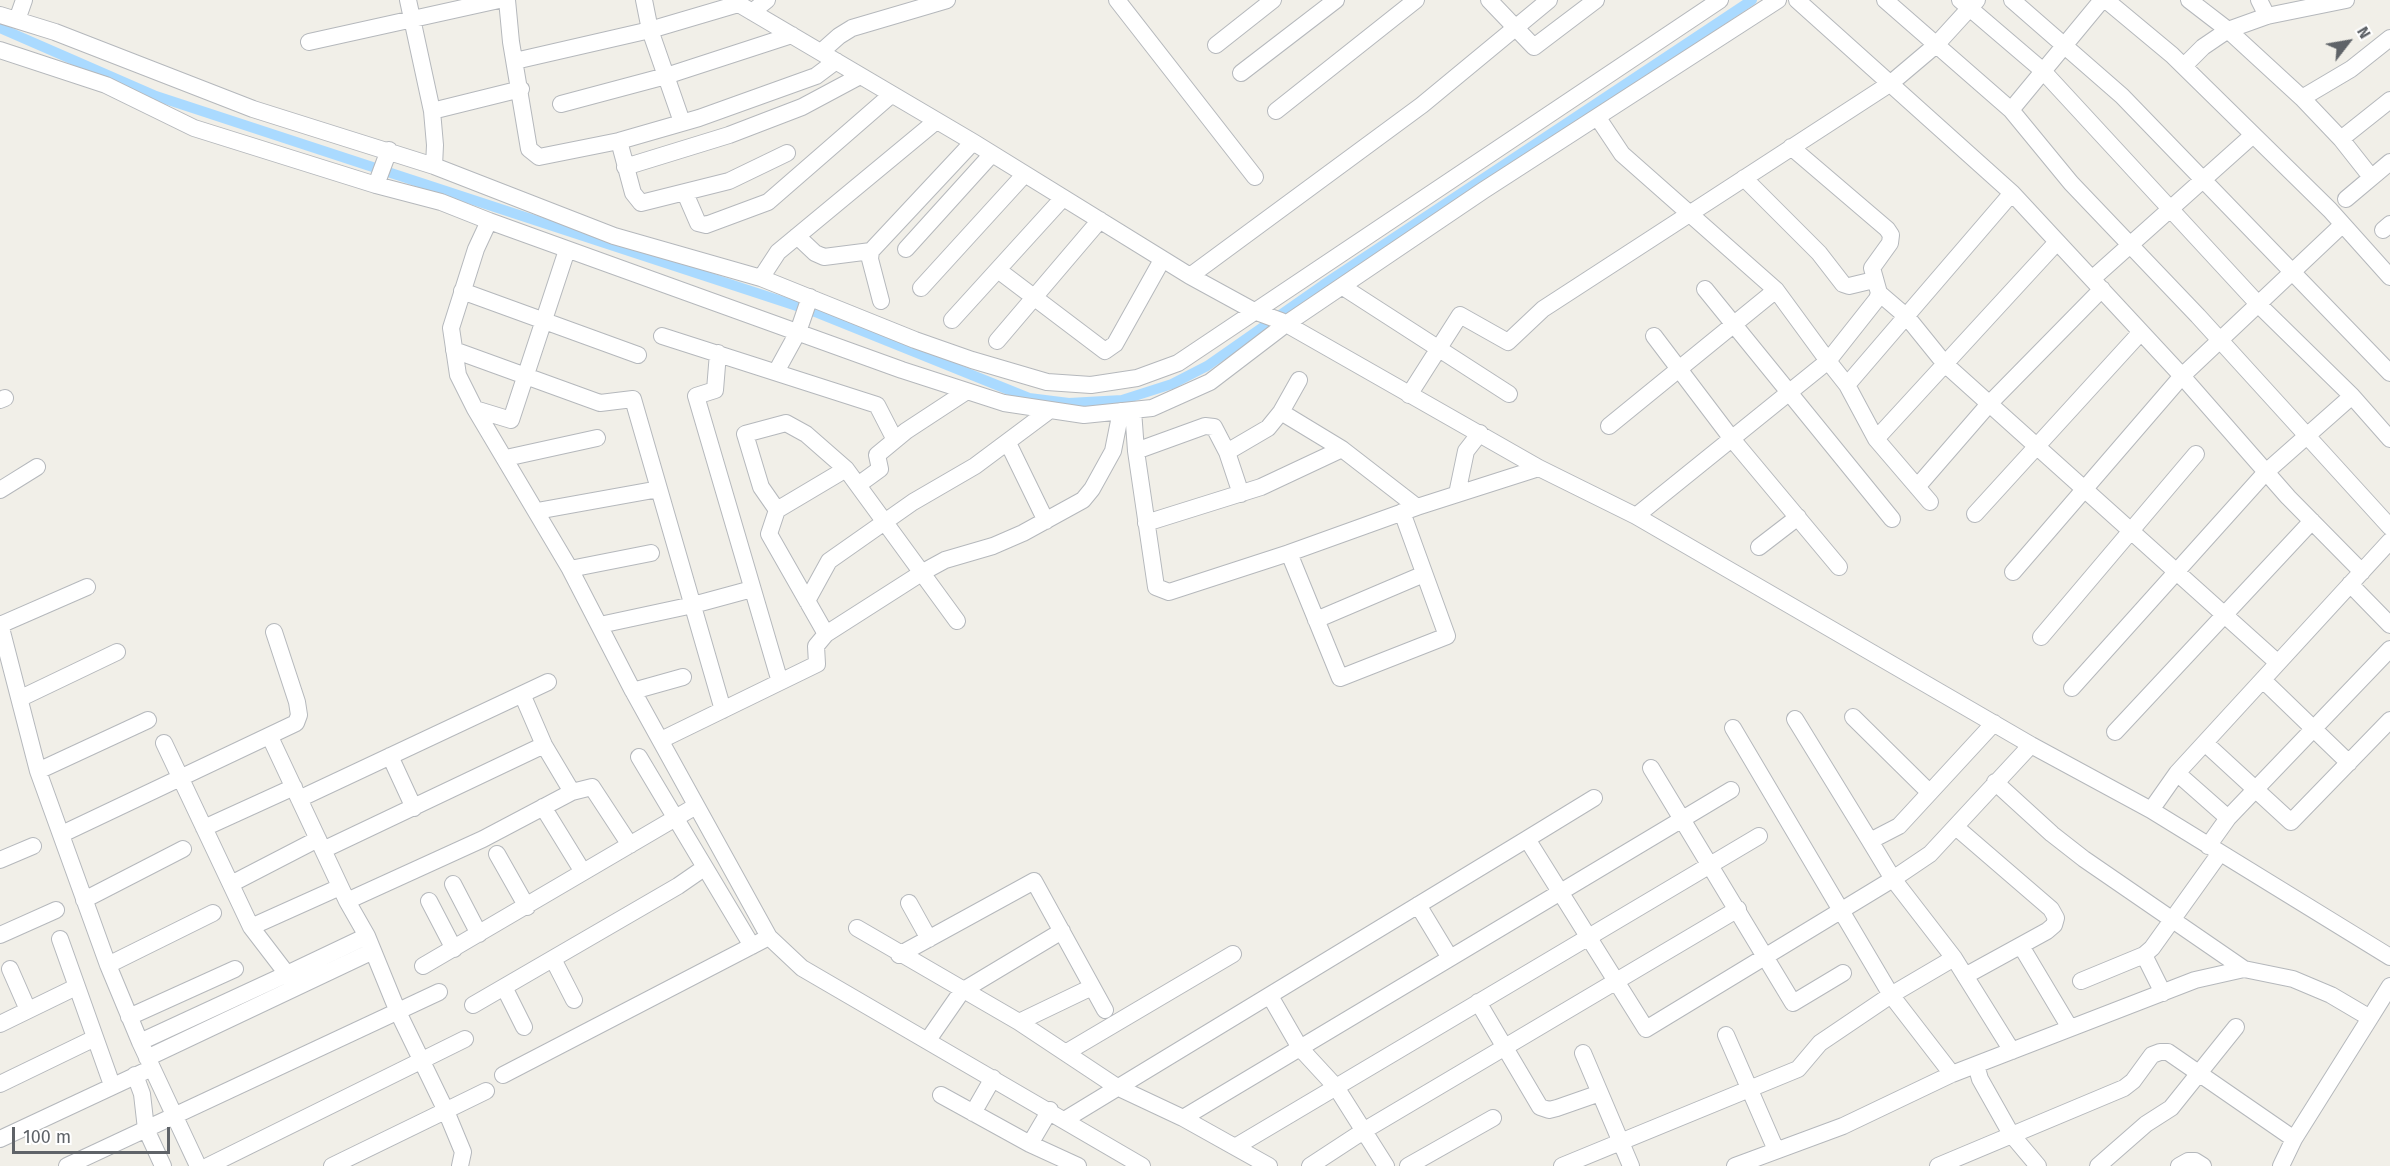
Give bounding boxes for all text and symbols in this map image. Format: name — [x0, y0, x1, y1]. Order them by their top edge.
north arrow — [2318, 12, 2378, 72]
text: N — [2353, 23, 2375, 42]
scale bar — [15, 1115, 172, 1153]
text: 100 m — [23, 1126, 71, 1148]

